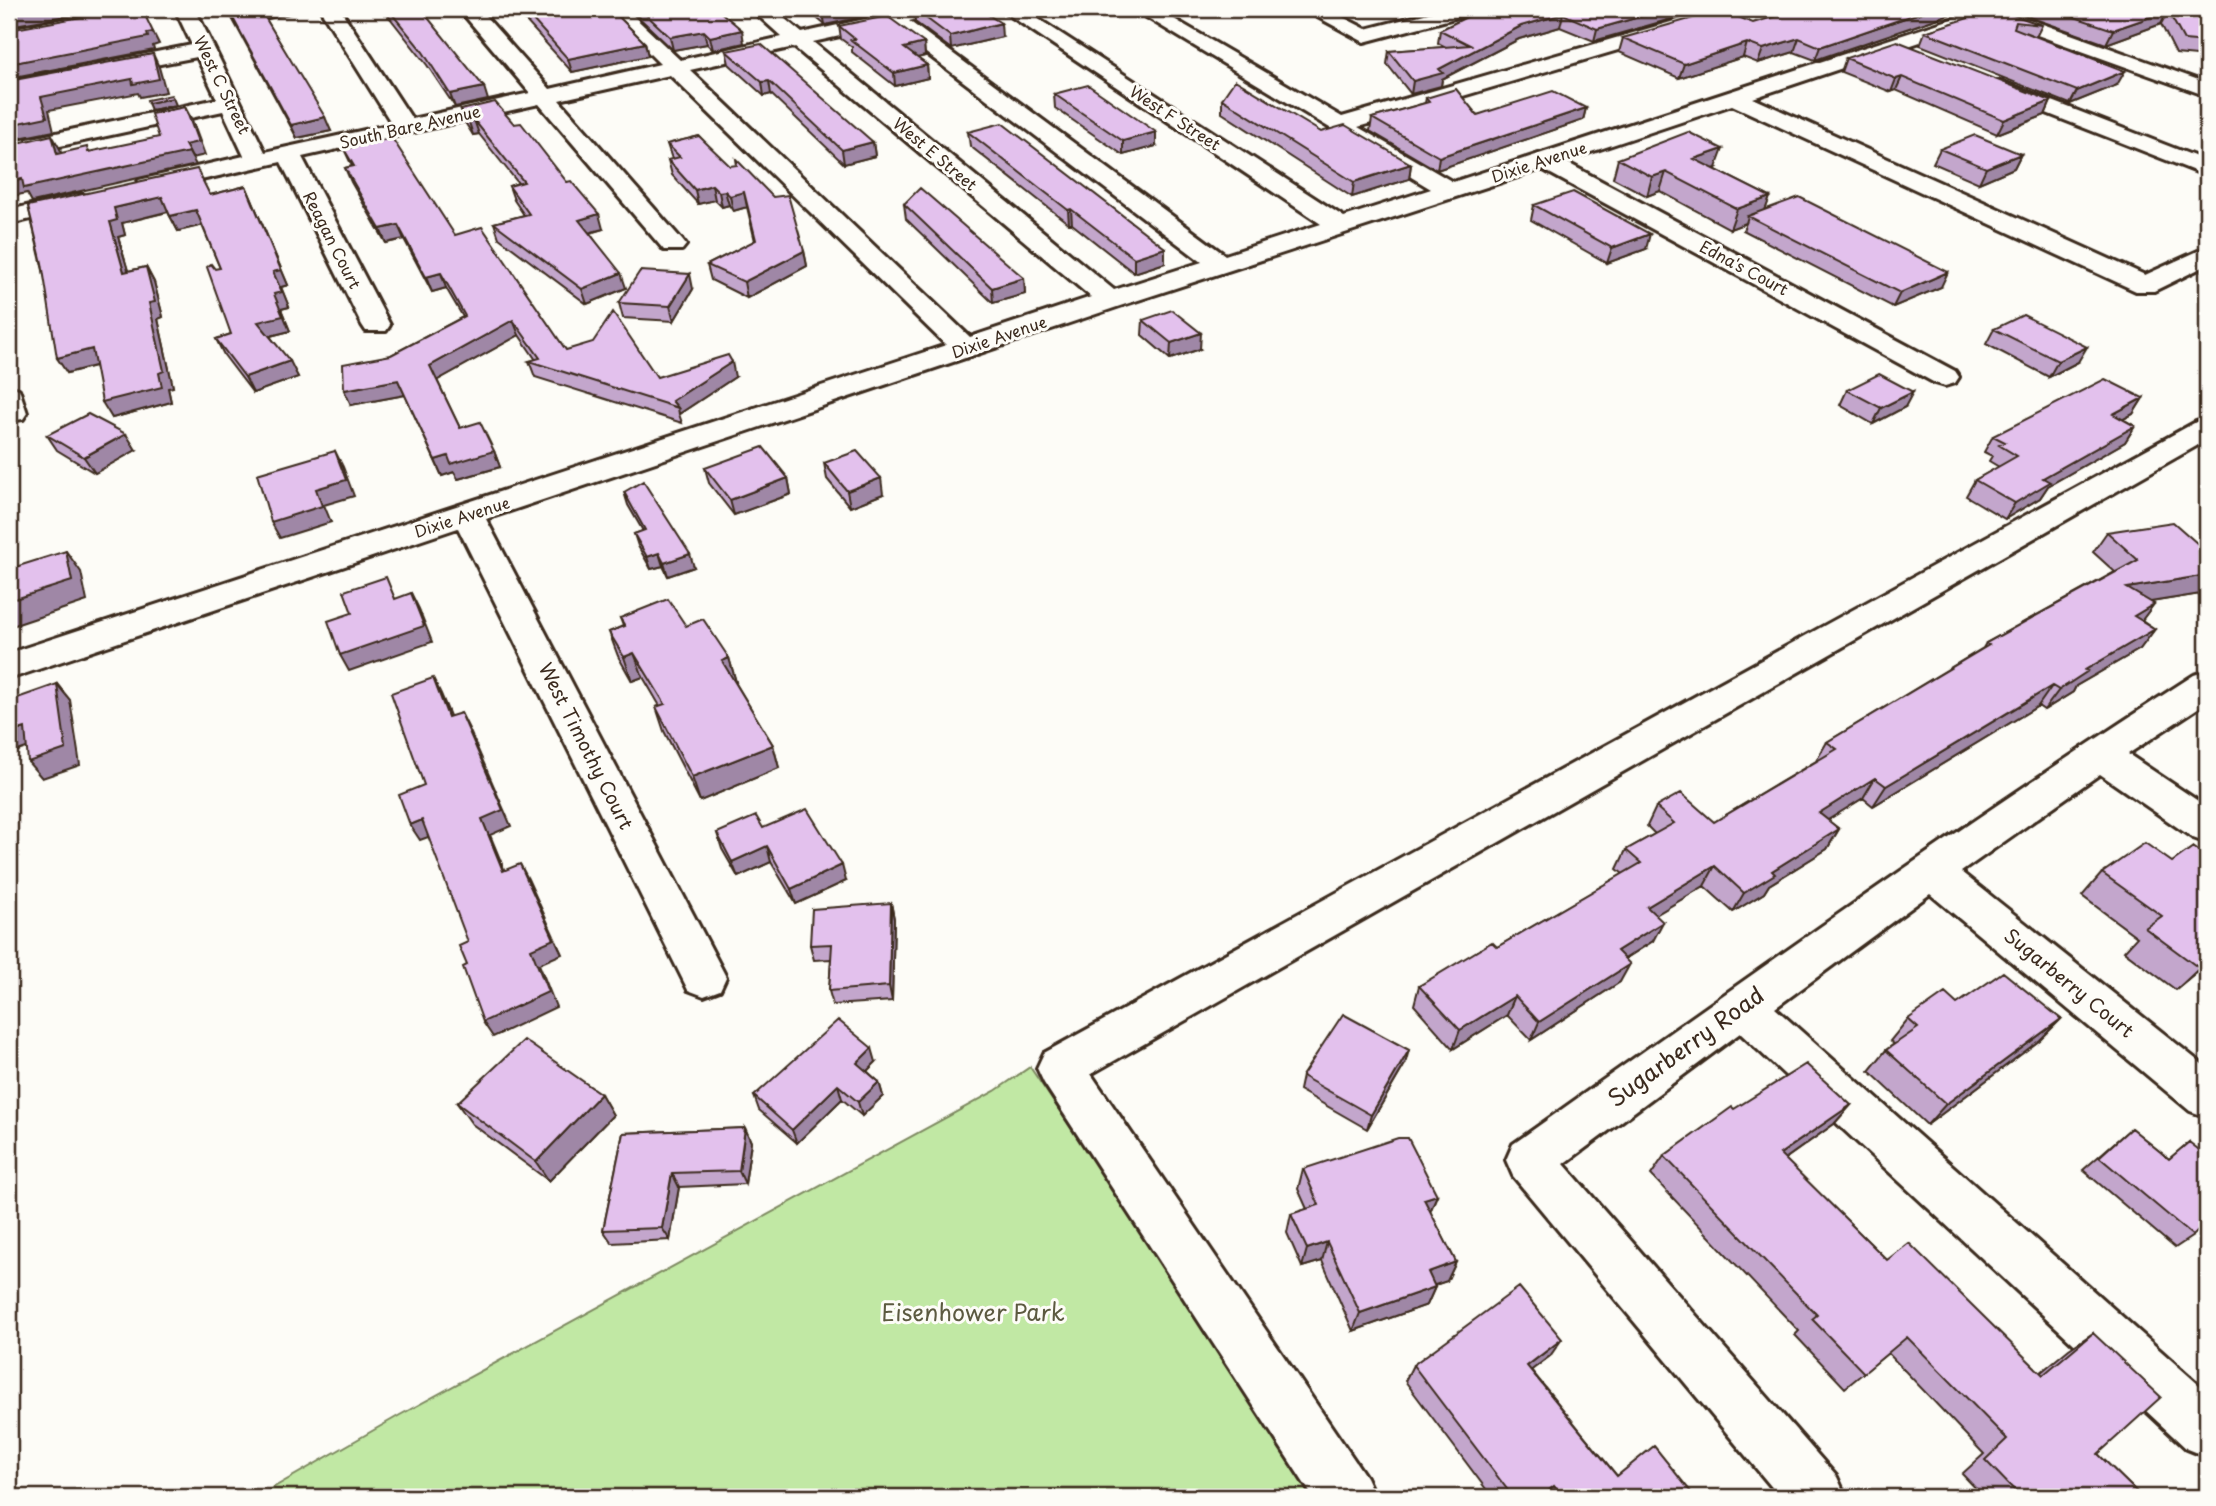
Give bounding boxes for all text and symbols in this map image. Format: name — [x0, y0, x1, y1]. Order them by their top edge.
street label: West C Street — [189, 31, 257, 138]
street label: West F Street — [1125, 79, 1226, 156]
street label: South Bare Avenue — [337, 98, 483, 154]
street label: West E Street — [888, 111, 983, 196]
street label: Dixie Avenue — [1488, 134, 1589, 188]
street label: Reagan Court — [298, 187, 368, 293]
street label: Edna's Court — [1696, 234, 1793, 301]
street label: Dixie Avenue — [948, 309, 1049, 363]
street label: Dixie Avenue — [411, 489, 512, 543]
street label: West Timothy Court — [533, 657, 641, 834]
street label: Sugarberry Court — [1999, 921, 2141, 1044]
street label: Sugarberry Road — [1600, 977, 1771, 1115]
park label: Eisenhower Park — [881, 1294, 1065, 1329]

